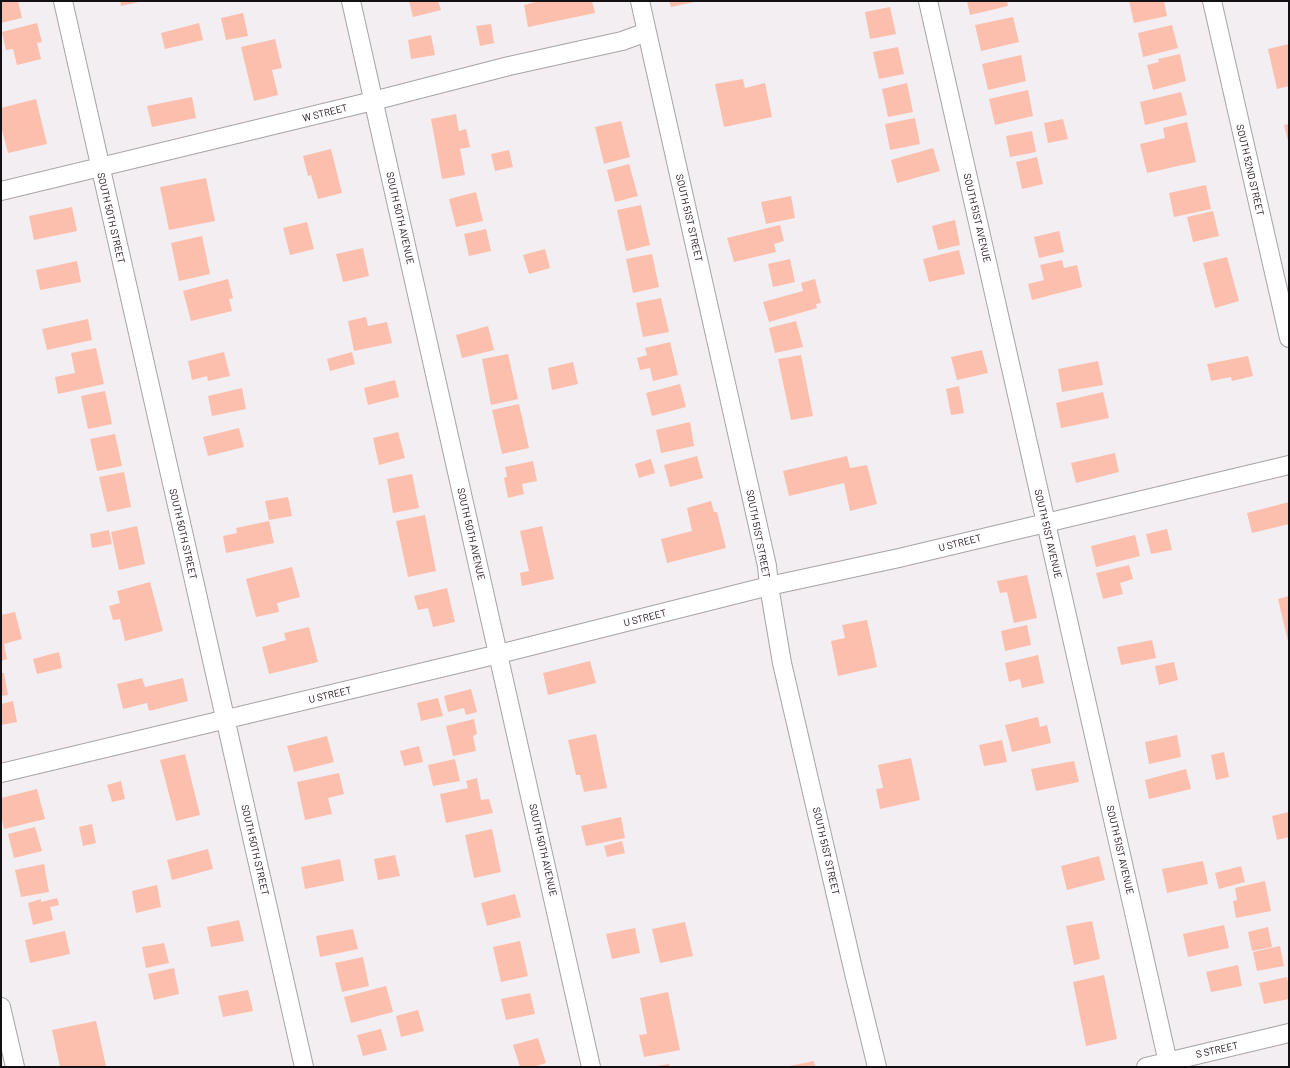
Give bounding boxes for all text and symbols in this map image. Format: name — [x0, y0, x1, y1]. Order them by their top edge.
street label: W STREET — [301, 102, 349, 124]
street label: SOUTH 52ND STREET — [1234, 123, 1266, 217]
street label: SOUTH 50TH STREET — [95, 171, 127, 265]
street label: SOUTH 50TH AVENUE — [384, 171, 416, 265]
street label: SOUTH 51ST AVENUE — [961, 172, 993, 264]
street label: SOUTH 51ST STREET — [673, 173, 705, 263]
street label: SOUTH 50TH STREET — [167, 487, 199, 581]
street label: SOUTH 50TH AVENUE — [455, 487, 487, 581]
street label: SOUTH 51ST AVENUE — [1032, 488, 1064, 580]
street label: SOUTH 51ST STREET — [744, 489, 772, 579]
street label: U STREET — [937, 532, 983, 554]
street label: U STREET — [622, 607, 668, 629]
street label: U STREET — [307, 684, 353, 706]
street label: SOUTH 50TH STREET — [239, 803, 271, 897]
street label: SOUTH 50TH AVENUE — [527, 803, 559, 897]
street label: SOUTH 51ST AVENUE — [1104, 804, 1136, 896]
street label: SOUTH 51ST STREET — [810, 806, 842, 896]
street label: S STREET — [1195, 1039, 1239, 1061]

